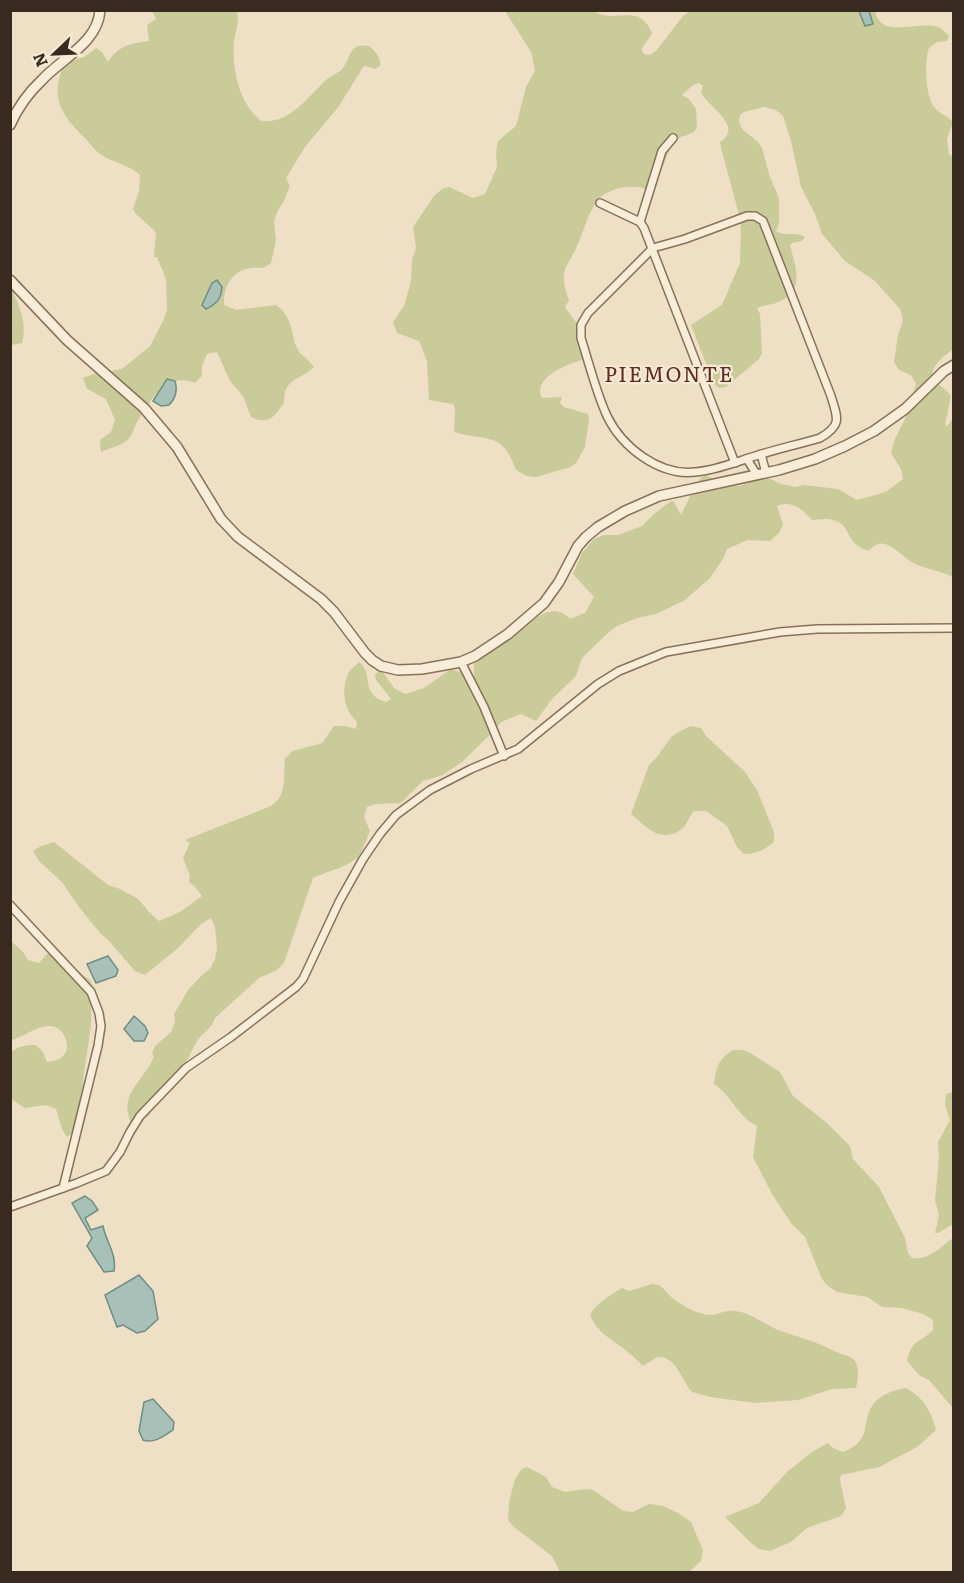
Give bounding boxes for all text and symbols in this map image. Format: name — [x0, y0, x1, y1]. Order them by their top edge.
north arrow — [24, 24, 84, 84]
text: N — [26, 49, 53, 71]
district label: PIEMONTE — [604, 357, 734, 388]

